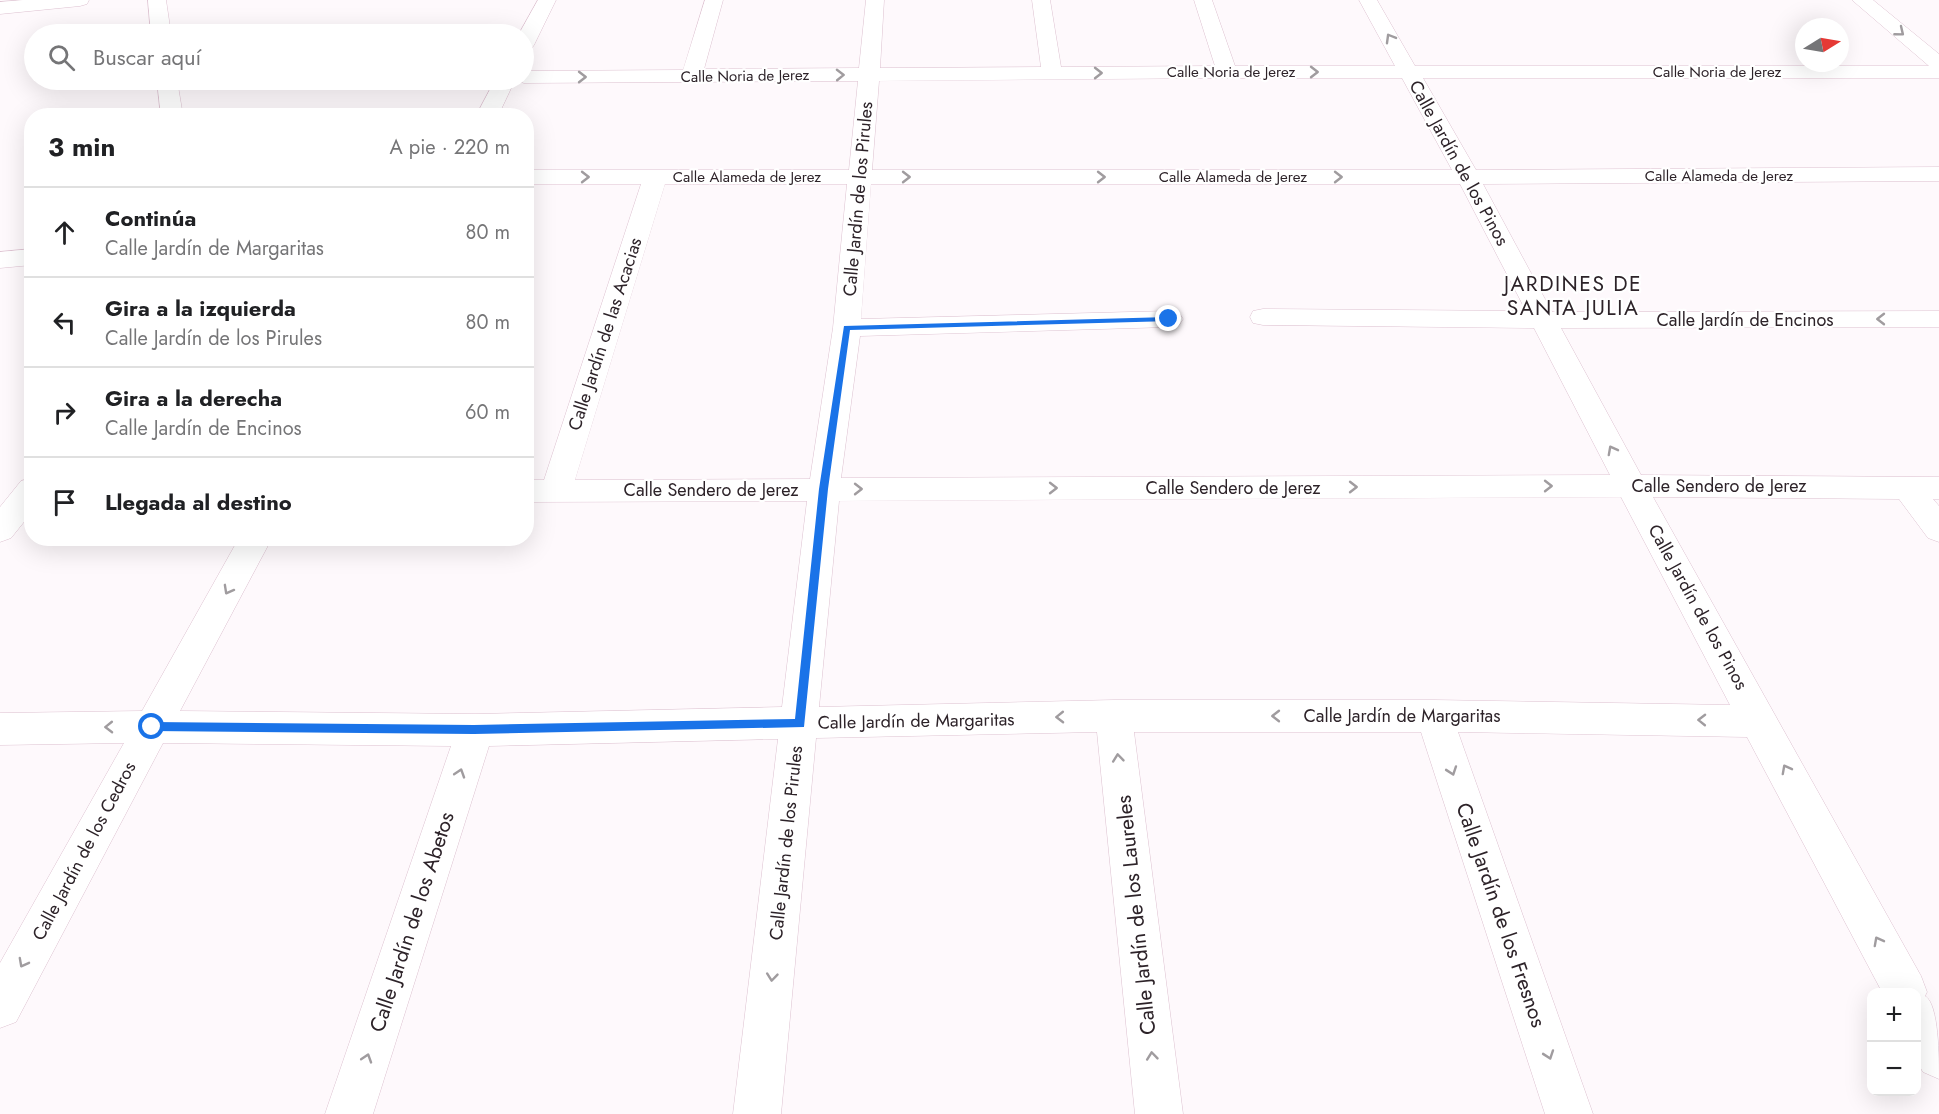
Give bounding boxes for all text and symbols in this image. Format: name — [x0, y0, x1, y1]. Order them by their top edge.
north arrow — [1795, 18, 1849, 72]
search box — [24, 24, 534, 90]
one-way arrow — [1893, 24, 1904, 35]
one-way arrow — [1386, 34, 1397, 44]
icon: search — [45, 41, 78, 74]
text: Buscar aquí — [93, 41, 201, 73]
street label: Calle Noria de Jerez — [1167, 61, 1295, 83]
street label: Calle Noria de Jerez — [1653, 61, 1781, 83]
street label: Calle Noria de Jerez — [681, 64, 810, 88]
one-way arrow — [1309, 66, 1318, 78]
one-way arrow — [1093, 67, 1102, 79]
one-way arrow — [835, 69, 844, 81]
one-way arrow — [577, 71, 586, 83]
street label: Calle Jardín de los Pinos — [1403, 76, 1515, 250]
street label: Calle Jardín de los Pirules — [837, 101, 879, 297]
text: 3 min — [48, 128, 115, 166]
text: A pie · 220 m — [390, 133, 510, 162]
street label: Calle Alameda de Jerez — [1645, 165, 1793, 187]
street label: Calle Alameda de Jerez — [673, 166, 821, 188]
street label: Calle Alameda de Jerez — [1159, 166, 1307, 188]
one-way arrow — [580, 171, 589, 183]
one-way arrow — [901, 171, 910, 183]
one-way arrow — [1096, 171, 1105, 183]
one-way arrow — [1333, 171, 1342, 183]
text: Continúa — [105, 202, 196, 234]
icon: ahead — [48, 216, 81, 249]
text: 80 m — [465, 218, 510, 247]
text: Calle Jardín de Margaritas — [105, 234, 324, 263]
street label: Calle Jardín de las Acacias — [561, 234, 649, 434]
district label: JARDINES DE SANTA JULIA — [1501, 269, 1642, 323]
text: Gira a la izquierda — [105, 292, 296, 324]
route end — [1155, 305, 1181, 331]
icon: left — [48, 306, 81, 339]
street label: Calle Jardín de Encinos — [1657, 307, 1833, 333]
text: 80 m — [465, 308, 510, 337]
one-way arrow — [1876, 313, 1885, 325]
text: Calle Jardín de los Pirules — [105, 324, 322, 353]
text: Gira a la derecha — [105, 382, 282, 414]
icon: right — [48, 396, 81, 429]
text: 60 m — [465, 398, 510, 427]
text: Calle Jardín de Encinos — [105, 414, 302, 443]
one-way arrow — [1608, 446, 1619, 456]
street label: Calle Sendero de Jerez — [1632, 473, 1807, 499]
street label: Calle Sendero de Jerez — [1146, 475, 1321, 501]
street label: Calle Sendero de Jerez — [624, 477, 799, 503]
one-way arrow — [1543, 480, 1552, 492]
one-way arrow — [1348, 481, 1357, 493]
one-way arrow — [1048, 482, 1057, 494]
one-way arrow — [853, 483, 862, 495]
icon: arrive — [48, 486, 81, 519]
text: Llegada al destino — [105, 486, 292, 518]
street label: Calle Jardín de los Pinos — [1642, 520, 1754, 694]
one-way arrow — [224, 583, 235, 594]
street label: Calle Jardín de Margaritas — [1304, 703, 1500, 729]
street label: Calle Jardín de Margaritas — [817, 706, 1015, 736]
one-way arrow — [1271, 710, 1280, 722]
one-way arrow — [1055, 711, 1064, 724]
route start — [138, 713, 164, 739]
one-way arrow — [1697, 714, 1706, 726]
one-way arrow — [105, 721, 114, 734]
street label: Calle Jardín de los Pirules — [763, 745, 809, 941]
one-way arrow — [1113, 753, 1125, 762]
street label: Calle Jardín de los Cedros — [26, 757, 142, 945]
one-way arrow — [1445, 765, 1458, 776]
one-way arrow — [1782, 765, 1793, 775]
one-way arrow — [453, 768, 465, 779]
street label: Calle Jardín de los Laureles — [1108, 794, 1164, 1036]
street label: Calle Jardín de los Fresnos — [1448, 799, 1554, 1031]
street label: Calle Jardín de los Abetos — [362, 808, 462, 1036]
one-way arrow — [1874, 937, 1885, 947]
one-way arrow — [19, 957, 30, 968]
one-way arrow — [766, 972, 779, 981]
map controls — [1867, 988, 1921, 1096]
button: + — [1867, 988, 1921, 1042]
button: − — [1867, 1042, 1921, 1096]
one-way arrow — [1542, 1049, 1554, 1060]
one-way arrow — [1146, 1051, 1159, 1060]
one-way arrow — [359, 1053, 372, 1064]

